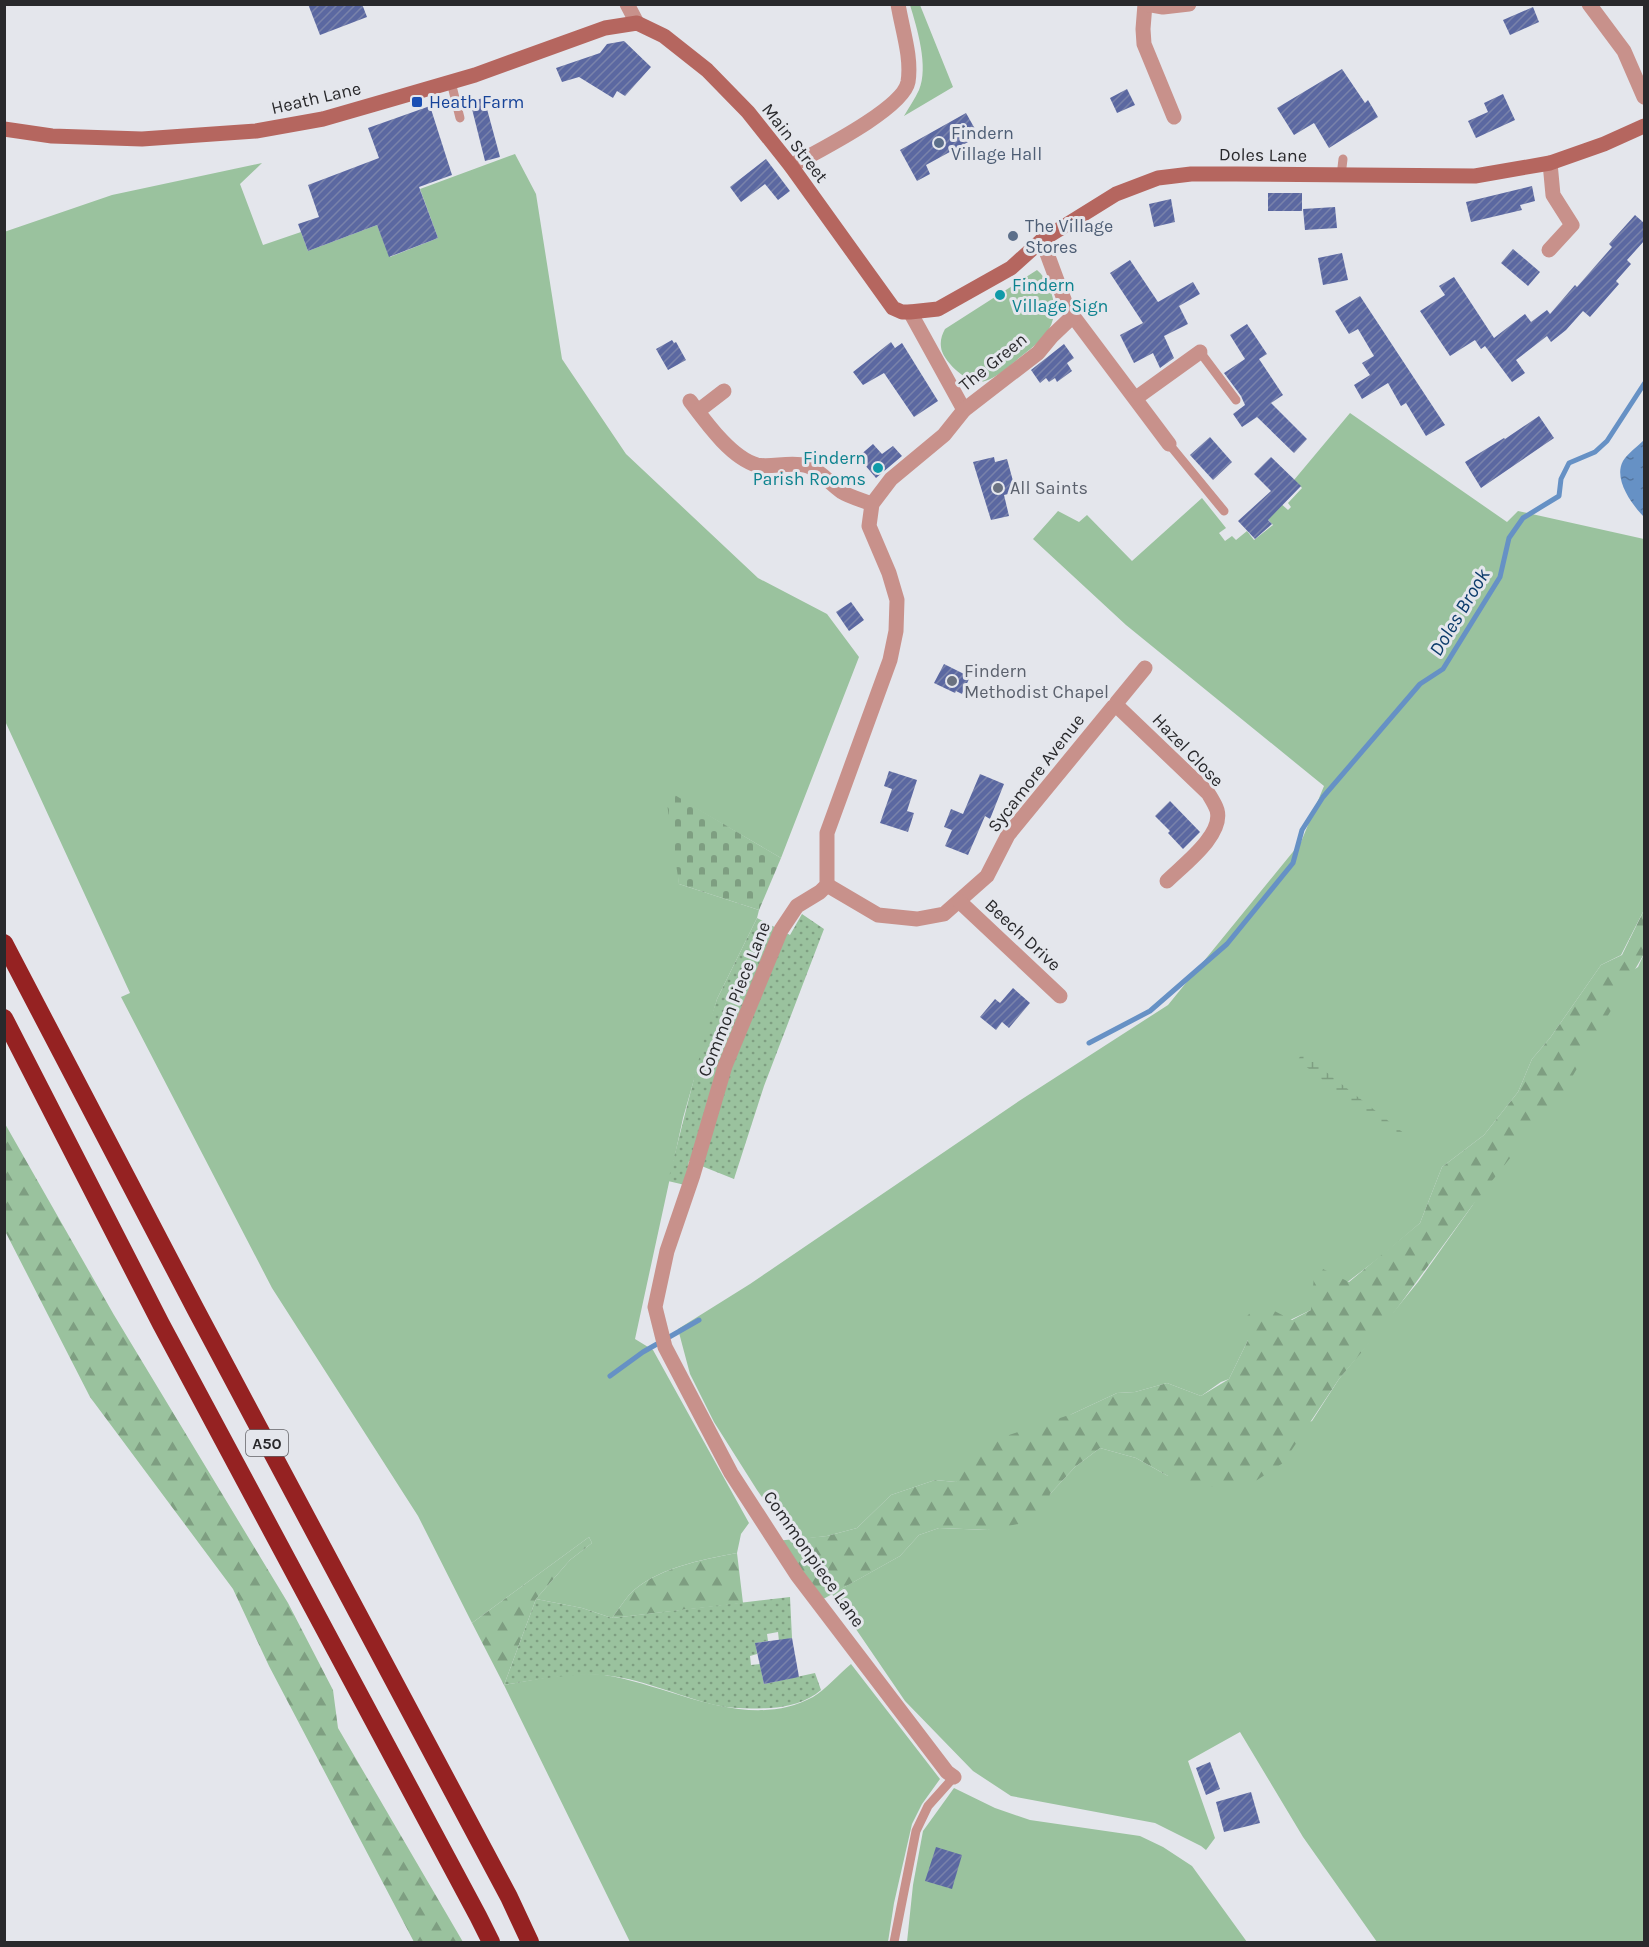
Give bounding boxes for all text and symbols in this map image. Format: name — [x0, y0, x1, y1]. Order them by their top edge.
street label: Heath Lane — [269, 77, 363, 119]
place label: Heath Farm — [429, 91, 524, 113]
marker: Heath Farm — [410, 95, 424, 109]
street label: Main Street — [757, 99, 833, 187]
place label: Findern Village Hall — [951, 122, 1042, 165]
marker: Findern Village Hall — [932, 136, 946, 150]
street label: Doles Lane — [1219, 143, 1307, 167]
place label: The Village Stores — [1025, 215, 1113, 258]
marker: The Village Stores — [1006, 229, 1020, 243]
place label: Findern Village Sign — [1012, 274, 1108, 317]
marker: Findern Village Sign — [993, 288, 1007, 302]
street label: The Green — [955, 328, 1031, 396]
place label: Findern Parish Rooms — [753, 447, 866, 490]
marker: Findern Parish Rooms — [871, 461, 885, 475]
place label: All Saints — [1010, 477, 1088, 499]
marker: All Saints — [991, 481, 1005, 495]
water label: Doles Brook — [1424, 564, 1495, 660]
place label: Findern Methodist Chapel — [964, 660, 1109, 703]
marker: Findern Methodist Chapel — [945, 674, 959, 688]
street label: Sycamore Avenue — [983, 709, 1089, 837]
street label: Hazel Close — [1148, 709, 1228, 791]
street label: Beech Drive — [980, 894, 1066, 976]
street label: Common Piece Lane — [693, 918, 775, 1080]
road number: A50 — [246, 1430, 288, 1456]
street label: Commonpiece Lane — [759, 1486, 869, 1632]

